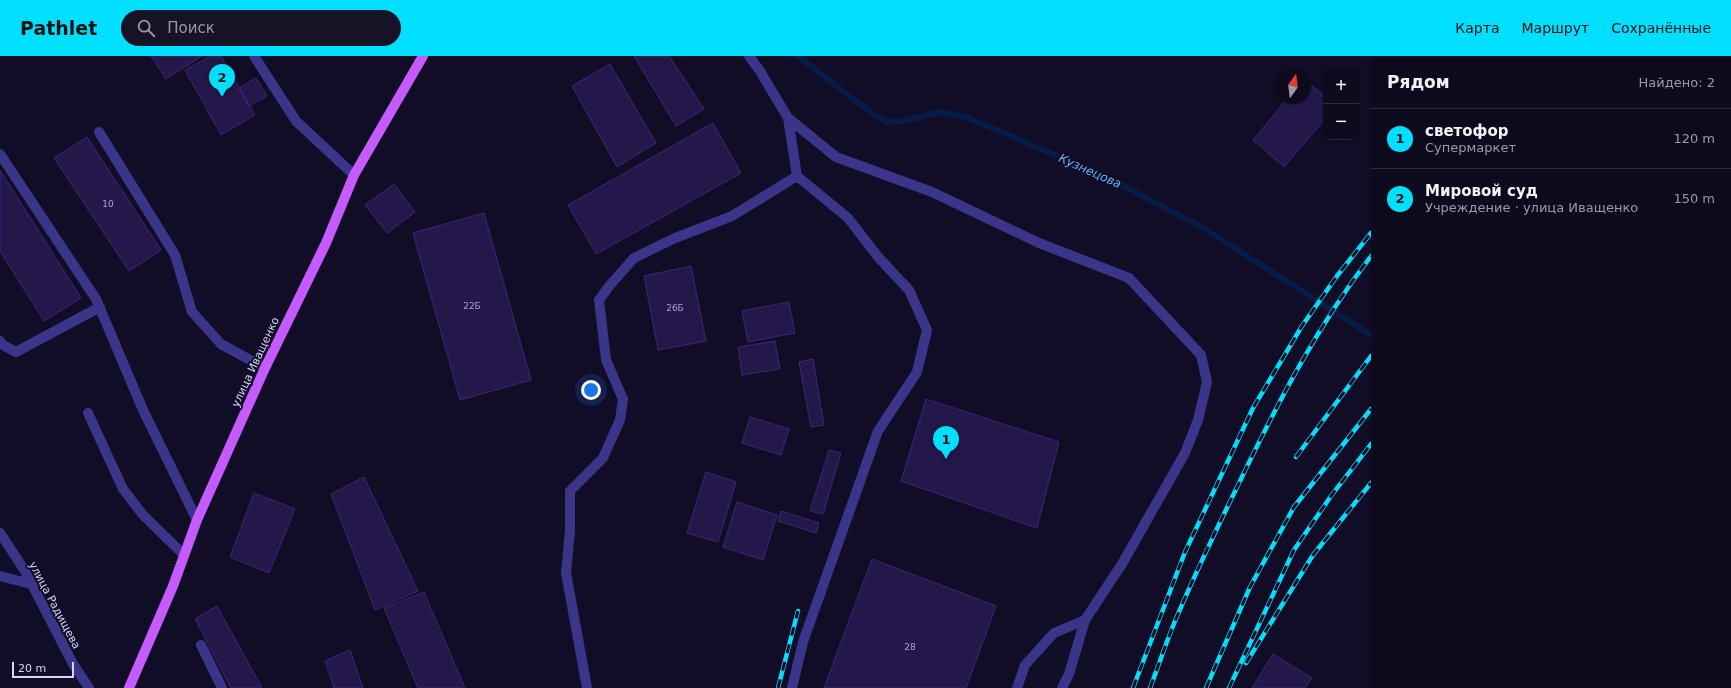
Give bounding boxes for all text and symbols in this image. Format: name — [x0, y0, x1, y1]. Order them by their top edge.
search box — [121, 10, 401, 46]
text: Pathlet — [20, 17, 97, 39]
icon: search — [135, 17, 157, 39]
text: Поиск — [167, 19, 215, 37]
text: Карта — [1455, 20, 1499, 36]
text: Маршрут — [1521, 20, 1589, 36]
text: Сохранённые — [1611, 20, 1711, 36]
pin: 2 — [209, 64, 235, 97]
north arrow — [1275, 68, 1311, 104]
map controls — [1323, 68, 1359, 140]
button: + — [1323, 68, 1359, 104]
text: Рядом — [1387, 72, 1450, 92]
text: Найдено: 2 — [1639, 75, 1715, 90]
button: − — [1323, 104, 1359, 140]
text: светофор — [1425, 122, 1508, 140]
text: 1 — [1395, 131, 1405, 146]
text: 120 m — [1673, 131, 1715, 146]
text: Супермаркет — [1425, 140, 1516, 155]
water label: Кузнецова — [1056, 151, 1124, 191]
text: Мировой суд — [1425, 182, 1538, 200]
text: 2 — [1395, 191, 1405, 206]
text: 150 m — [1673, 191, 1715, 206]
house number: 10 — [102, 199, 114, 209]
text: Учреждение · улица Иващенко — [1425, 200, 1638, 215]
house number: 22Б — [463, 301, 481, 311]
house number: 26Б — [666, 303, 684, 313]
street label: улица Иващенко — [229, 315, 282, 409]
your location — [581, 380, 601, 400]
pin: 1 — [933, 426, 959, 459]
street label: улица Радищева — [26, 559, 83, 651]
house number: 28 — [904, 642, 916, 652]
scale bar — [12, 660, 74, 679]
text: 20 m — [18, 662, 46, 675]

